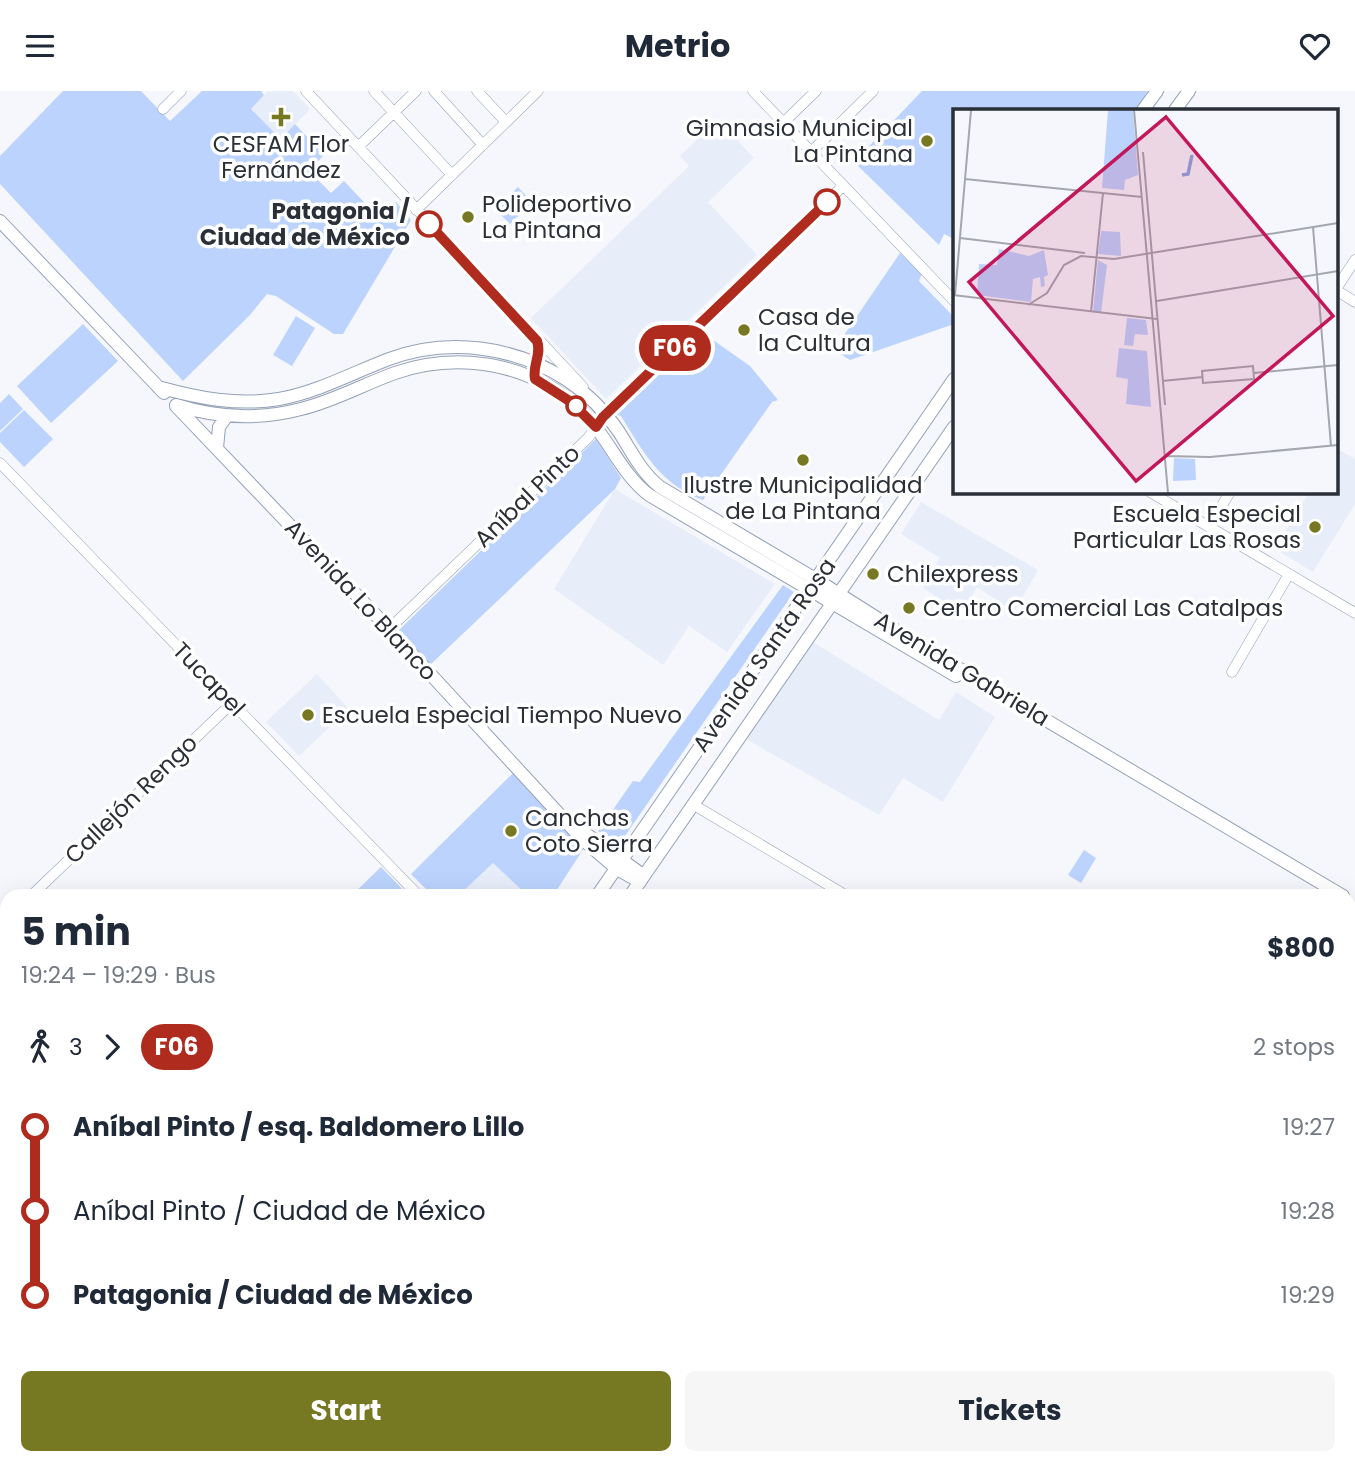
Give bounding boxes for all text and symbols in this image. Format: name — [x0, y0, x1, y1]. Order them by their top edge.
text: Metrio — [625, 23, 730, 68]
icon: menu — [21, 27, 59, 65]
icon: heart — [1296, 27, 1334, 65]
marker: CESFAM Flor Fernández — [271, 107, 291, 127]
inset map — [953, 109, 1338, 493]
place label: Gimnasio Municipal La Pintana — [686, 112, 913, 170]
place label: CESFAM Flor Fernández — [213, 128, 349, 186]
marker: Gimnasio Municipal La Pintana — [919, 133, 935, 149]
place label: Polideportivo La Pintana — [482, 188, 632, 246]
unlabelled marker — [814, 189, 840, 215]
place label: Patagonia / Ciudad de México — [200, 195, 411, 253]
marker: Polideportivo La Pintana — [460, 209, 476, 225]
marker: Patagonia / Ciudad de México — [416, 211, 442, 237]
place label: Casa de la Cultura — [758, 301, 871, 359]
marker: Casa de la Cultura — [736, 322, 752, 338]
line badge: F06 — [635, 325, 715, 371]
text: F06 — [653, 331, 697, 364]
unlabelled marker — [566, 396, 586, 416]
street label: Aníbal Pinto — [467, 437, 587, 555]
marker: Ilustre Municipalidad de La Pintana — [795, 452, 811, 468]
place label: Ilustre Municipalidad de La Pintana — [684, 469, 922, 527]
place label: Escuela Especial Particular Las Rosas — [1073, 498, 1301, 556]
street label: Avenida Lo Blanco — [278, 512, 444, 688]
marker: Escuela Especial Particular Las Rosas — [1307, 519, 1323, 535]
street label: Avenida Santa Rosa — [685, 551, 843, 759]
place label: Chilexpress — [887, 558, 1018, 590]
marker: Chilexpress — [865, 566, 881, 582]
place label: Centro Comercial Las Catalpas — [923, 592, 1283, 624]
marker: Centro Comercial Las Catalpas — [901, 600, 917, 616]
street label: Avenida Gabriela — [868, 604, 1056, 734]
street label: Tucapel — [165, 635, 253, 723]
place label: Escuela Especial Tiempo Nuevo — [322, 699, 682, 731]
marker: Escuela Especial Tiempo Nuevo — [300, 707, 316, 723]
street label: Callejón Rengo — [58, 727, 204, 871]
place label: Canchas Coto Sierra — [525, 802, 653, 860]
marker: Canchas Coto Sierra — [503, 823, 519, 839]
text: 5 min — [21, 905, 131, 958]
text: $800 — [1267, 930, 1335, 966]
text: 19:24 – 19:29 · Bus — [21, 959, 216, 991]
icon: walk — [21, 1028, 59, 1066]
icon: forward — [93, 1028, 131, 1066]
text: F06 — [155, 1030, 199, 1063]
text: 3 — [69, 1031, 83, 1063]
text: 2 stops — [1253, 1031, 1335, 1063]
text: Aníbal Pinto / esq. Baldomero Lillo — [73, 1109, 524, 1145]
text: 19:27 — [1282, 1111, 1335, 1143]
text: Aníbal Pinto / Ciudad de México — [73, 1193, 486, 1229]
text: 19:28 — [1281, 1195, 1335, 1227]
text: Patagonia / Ciudad de México — [73, 1277, 473, 1313]
text: 19:29 — [1281, 1279, 1335, 1311]
button: Start — [21, 1371, 671, 1451]
button: Tickets — [685, 1371, 1335, 1451]

